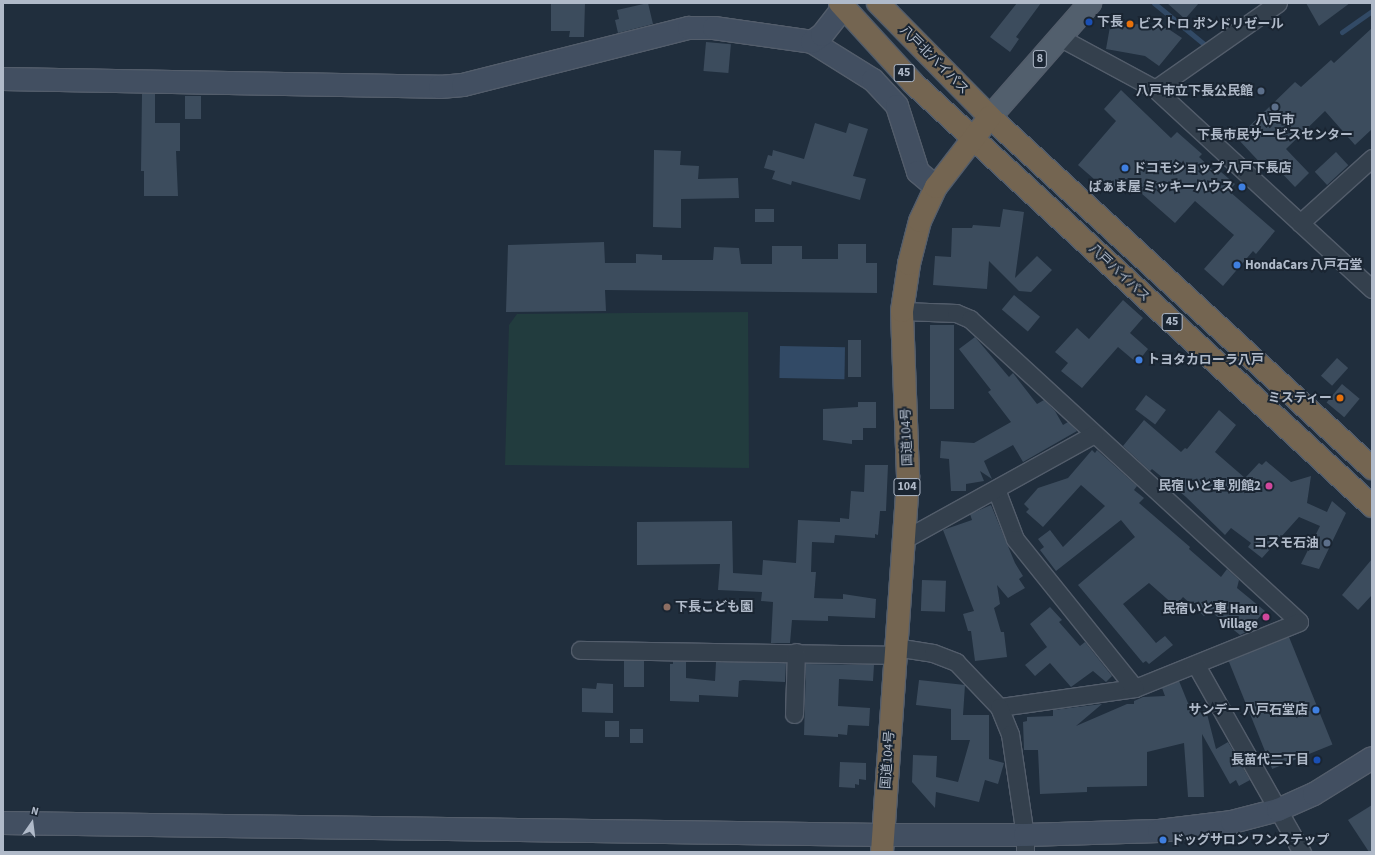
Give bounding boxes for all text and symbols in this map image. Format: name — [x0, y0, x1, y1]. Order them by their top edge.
place label: 下長 — [1097, 14, 1123, 30]
place label: ビストロ ポンドリゼール — [1138, 16, 1284, 32]
marker: 下長 — [1084, 17, 1094, 27]
marker: ビストロ ポンドリゼール — [1125, 19, 1135, 29]
street label: 八戸北バイパス — [896, 22, 972, 98]
road number: 8 — [1032, 49, 1048, 69]
road number: 45 — [893, 63, 915, 83]
place label: 八戸市立下長公民館 — [1136, 83, 1253, 99]
marker: 八戸市立下長公民館 — [1256, 86, 1266, 96]
marker: 八戸市 下長市民サービスセンター — [1270, 102, 1280, 112]
place label: 八戸市 下長市民サービスセンター — [1197, 113, 1353, 144]
place label: ドコモショップ 八戸下長店 — [1133, 160, 1292, 176]
marker: ドコモショップ 八戸下長店 — [1120, 163, 1130, 173]
place label: ぱぁま屋 ミッキーハウス — [1088, 179, 1234, 195]
marker: ぱぁま屋 ミッキーハウス — [1237, 182, 1247, 192]
street label: 八戸バイパス — [1085, 241, 1153, 305]
place label: HondaCars 八戸石堂 — [1245, 257, 1363, 273]
marker: HondaCars 八戸石堂 — [1232, 260, 1242, 270]
road number: 45 — [1161, 312, 1183, 332]
place label: トヨタカローラ八戸 — [1147, 352, 1264, 368]
marker: トヨタカローラ八戸 — [1134, 355, 1144, 365]
place label: ミスティー — [1267, 390, 1332, 406]
marker: ミスティー — [1335, 393, 1345, 403]
street label: 国道104号 — [898, 408, 916, 466]
road number: 104 — [893, 477, 921, 497]
place label: 民宿 いと車 別館2 — [1158, 478, 1261, 494]
marker: 民宿 いと車 別館2 — [1264, 481, 1274, 491]
place label: コスモ石油 — [1254, 535, 1319, 551]
marker: コスモ石油 — [1322, 538, 1332, 548]
place label: 下長こども園 — [675, 599, 753, 615]
marker: 下長こども園 — [662, 602, 672, 612]
place label: 民宿いと車 Haru Village — [1162, 602, 1258, 633]
marker: 民宿いと車 Haru Village — [1261, 612, 1271, 622]
place label: サンデー 八戸石堂店 — [1188, 702, 1308, 718]
marker: サンデー 八戸石堂店 — [1311, 705, 1321, 715]
street label: 国道104号 — [878, 730, 898, 790]
place label: 長苗代二丁目 — [1231, 752, 1309, 768]
marker: 長苗代二丁目 — [1312, 755, 1322, 765]
north arrow — [12, 803, 52, 843]
text: N — [30, 803, 40, 819]
place label: ドッグサロン ワンステップ — [1171, 832, 1330, 848]
marker: ドッグサロン ワンステップ — [1158, 835, 1168, 845]

